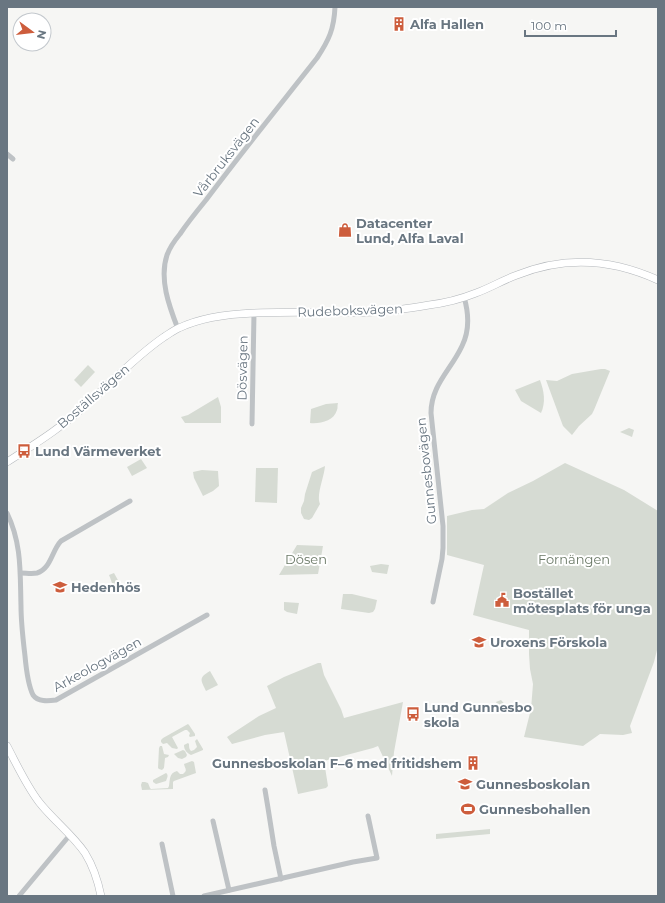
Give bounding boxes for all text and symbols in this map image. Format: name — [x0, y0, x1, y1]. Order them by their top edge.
north arrow — [12, 12, 52, 52]
scale bar — [525, 12, 616, 38]
building icon: Alfa Hallen — [391, 16, 407, 32]
place label: Alfa Hallen — [409, 16, 484, 32]
text: 100 m — [531, 18, 567, 33]
text: N — [34, 28, 50, 41]
street label: Vårbruksvägen — [190, 114, 262, 200]
place label: Datacenter Lund, Alfa Laval — [356, 215, 464, 246]
shop icon: Datacenter Lund, Alfa Laval — [337, 222, 353, 238]
street label: Rudeboksvägen — [297, 300, 403, 320]
street label: Dösvägen — [233, 335, 251, 401]
street label: Boställsvägen — [54, 360, 132, 432]
street label: Gunnesbovägen — [412, 417, 440, 525]
bus stop icon: Lund Värmeverket — [16, 443, 32, 459]
place label: Lund Värmeverket — [35, 443, 162, 459]
park label: Dösen — [285, 551, 327, 567]
park label: Fornängen — [538, 551, 610, 567]
school or university icon: Hedenhös — [52, 579, 68, 595]
place label: Hedenhös — [71, 579, 140, 595]
place label: Bostället mötesplats för unga — [513, 585, 651, 616]
public building icon: Bostället mötesplats för unga — [494, 592, 510, 608]
street label: Arkeologvägen — [50, 633, 144, 695]
school or university icon: Uroxens Förskola — [471, 634, 487, 650]
place label: Uroxens Förskola — [490, 634, 607, 650]
place label: Lund Gunnesbo skola — [424, 699, 532, 730]
bus stop icon: Lund Gunnesbo skola — [405, 706, 421, 722]
place label: Gunnesboskolan F–6 med fritidshem — [212, 755, 462, 771]
building icon: Gunnesboskolan F–6 med fritidshem — [465, 755, 481, 771]
school or university icon: Gunnesboskolan — [457, 776, 473, 792]
place label: Gunnesboskolan — [476, 776, 590, 792]
sports icon: Gunnesbohallen — [460, 801, 476, 817]
place label: Gunnesbohallen — [479, 801, 591, 817]

